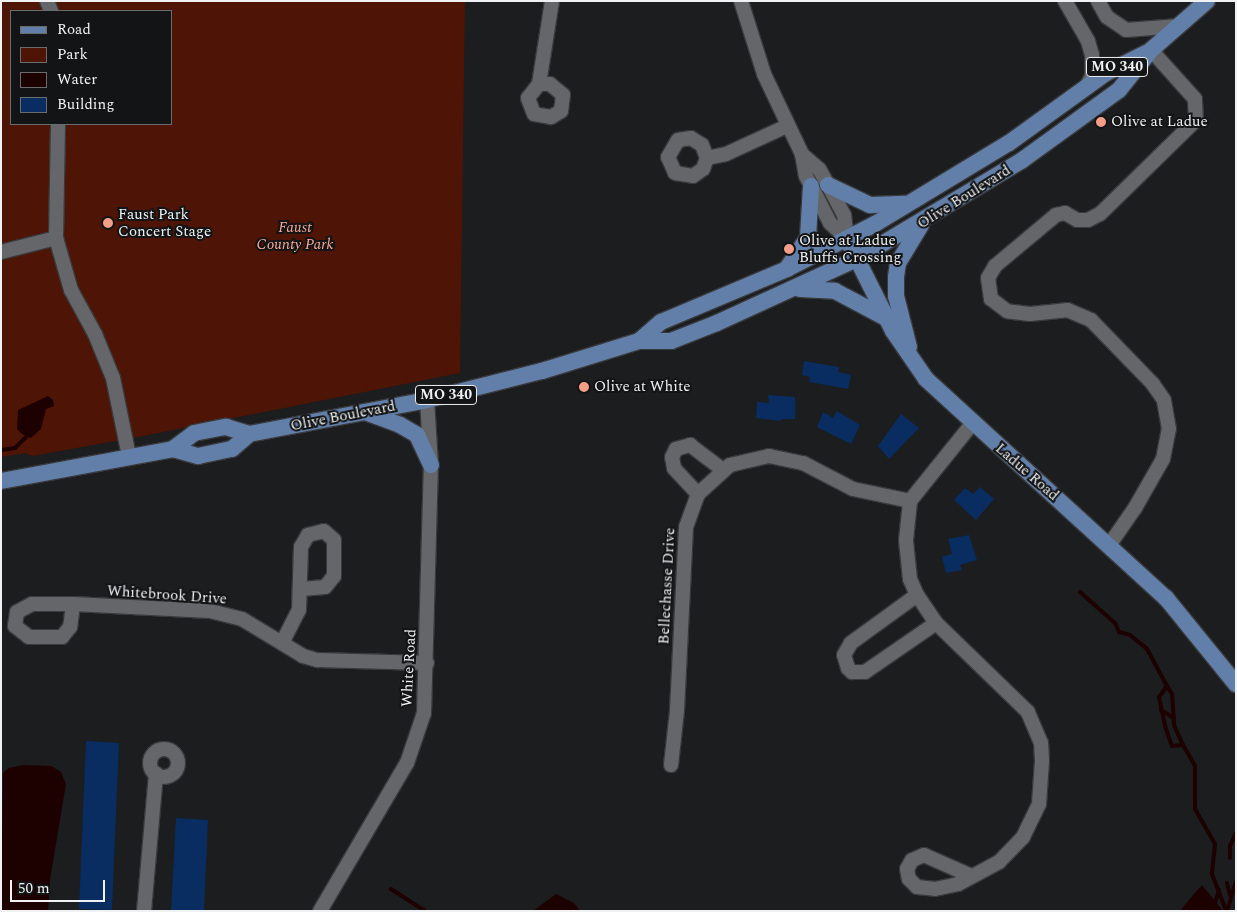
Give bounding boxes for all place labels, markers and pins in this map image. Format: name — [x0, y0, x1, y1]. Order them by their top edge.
place label: Olive at Ladue — [1111, 113, 1208, 131]
marker: Olive at Ladue — [1095, 116, 1107, 128]
place label: Faust Park Concert Stage — [118, 205, 211, 240]
marker: Faust Park Concert Stage — [102, 217, 114, 229]
place label: Olive at Ladue Bluffs Crossing — [799, 231, 901, 266]
marker: Olive at Ladue Bluffs Crossing — [783, 243, 795, 255]
place label: Olive at White — [594, 378, 690, 396]
marker: Olive at White — [578, 381, 590, 393]

